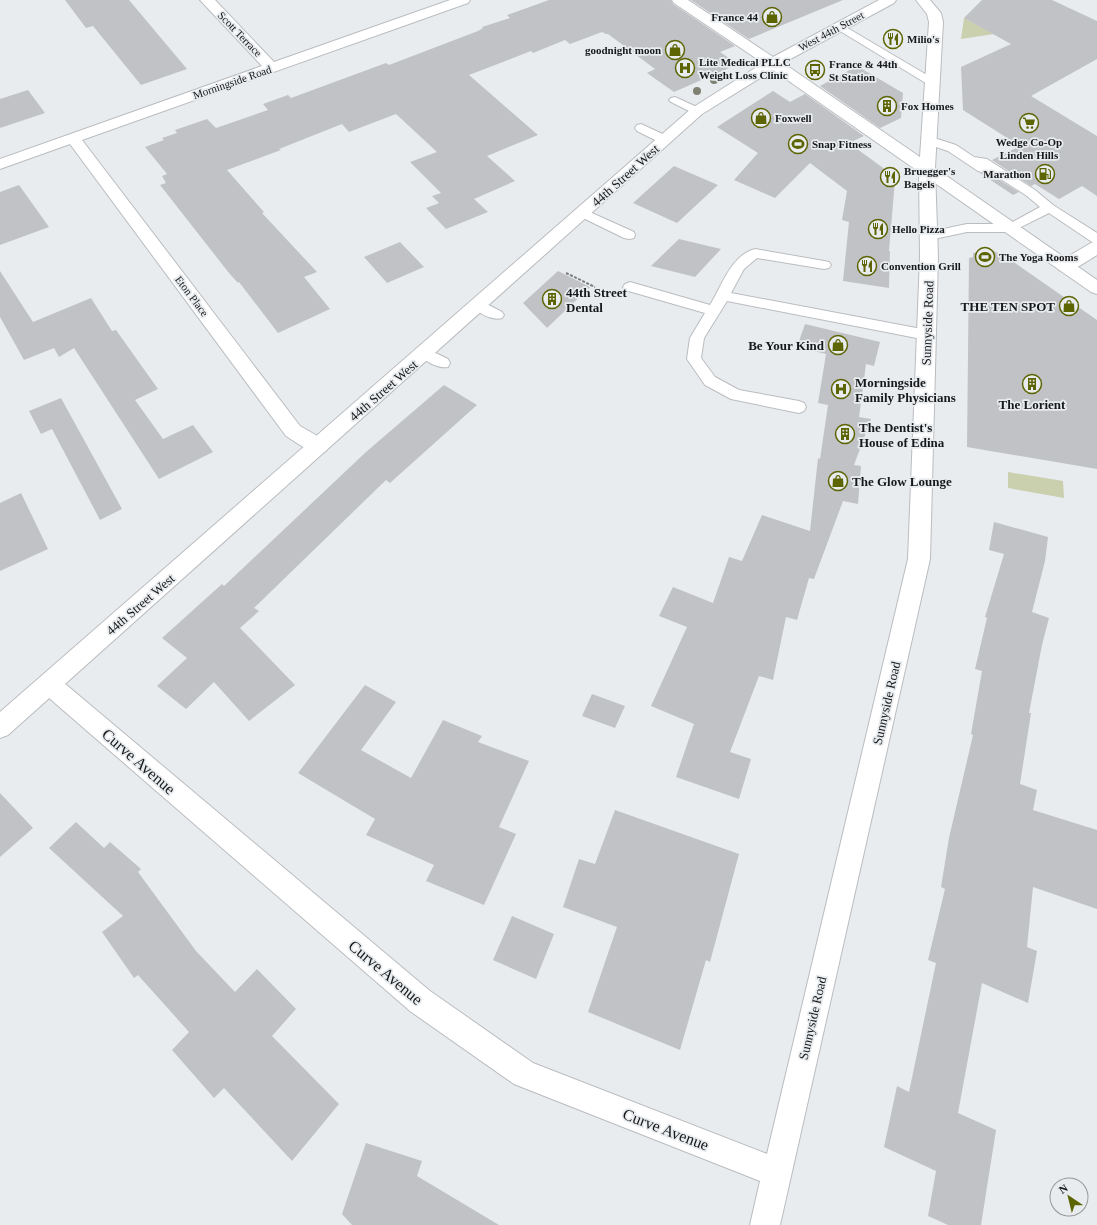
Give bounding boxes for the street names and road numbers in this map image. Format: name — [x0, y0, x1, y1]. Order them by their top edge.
street label: Scott Terrace — [216, 9, 265, 59]
street label: West 44th Street — [796, 9, 866, 53]
street label: Morningside Road — [191, 63, 273, 101]
street label: 44th Street West — [589, 141, 662, 210]
street label: Eton Place — [173, 273, 211, 319]
street label: Sunnyside Road — [919, 280, 936, 366]
street label: 44th Street West — [346, 356, 421, 424]
street label: 44th Street West — [103, 570, 178, 638]
street label: Sunnyside Road — [870, 660, 903, 746]
street label: Curve Avenue — [99, 725, 179, 798]
street label: Curve Avenue — [345, 937, 426, 1008]
street label: Sunnyside Road — [796, 975, 829, 1061]
street label: Curve Avenue — [620, 1105, 711, 1154]

